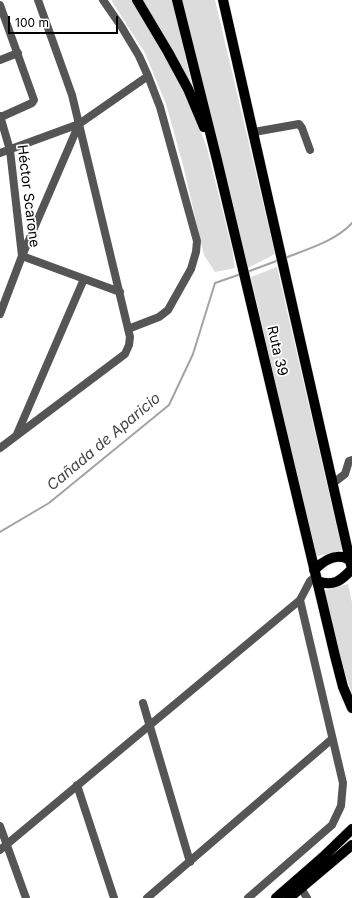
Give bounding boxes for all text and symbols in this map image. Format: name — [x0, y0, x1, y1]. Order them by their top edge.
scale bar — [10, 8, 120, 34]
text: 100 m — [15, 15, 49, 30]
street label: Héctor Scarone — [13, 144, 43, 248]
street label: Ruta 39 — [263, 324, 291, 378]
water label: Cañada de Aparicio — [44, 389, 164, 495]

